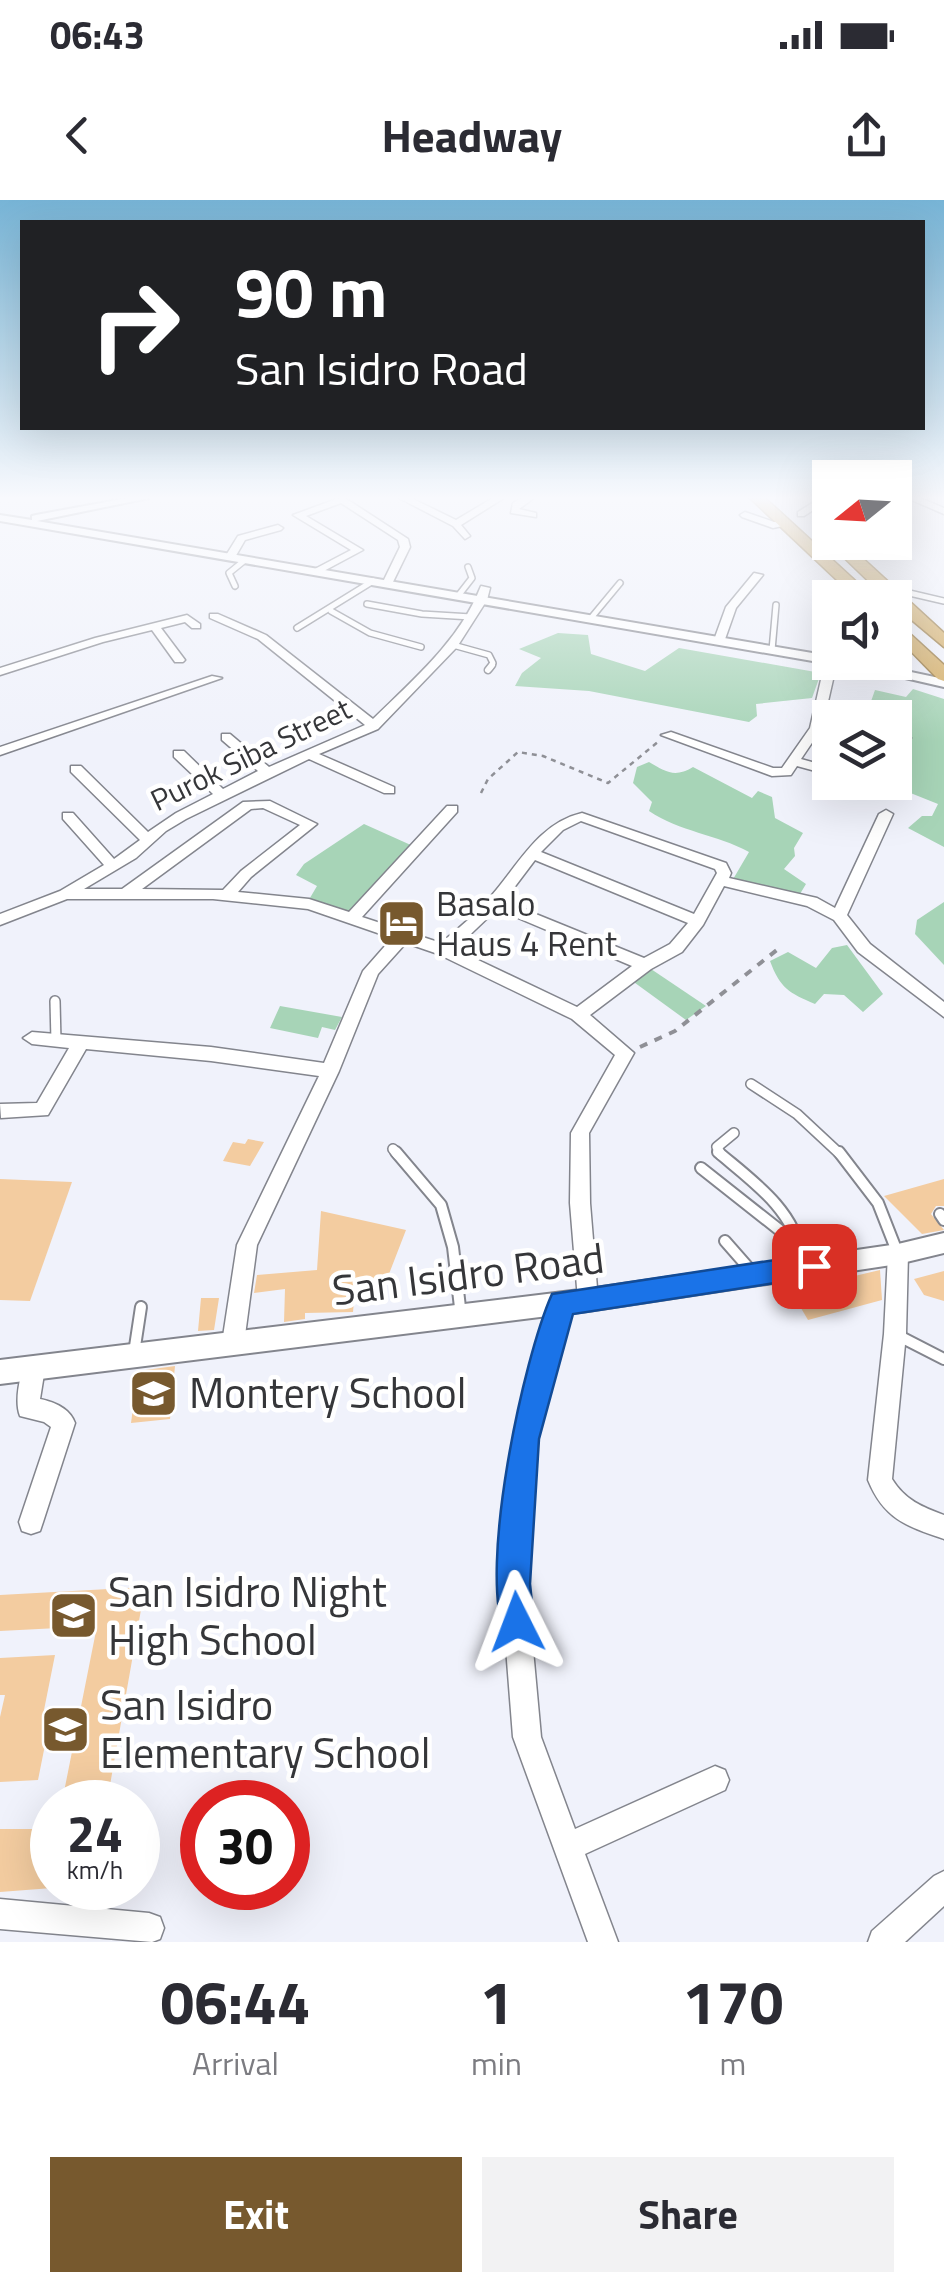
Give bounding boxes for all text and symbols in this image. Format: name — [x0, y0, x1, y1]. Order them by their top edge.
text: 06:43 — [50, 6, 145, 64]
text: Headway — [382, 101, 562, 169]
icon: back — [50, 108, 105, 163]
icon: share — [839, 108, 894, 163]
text: 90 m — [235, 238, 388, 344]
icon: right — [70, 260, 200, 390]
text: San Isidro Road — [235, 334, 528, 402]
north arrow — [812, 460, 912, 560]
map controls — [812, 460, 912, 800]
button: sound — [812, 580, 912, 680]
street label: Purok Siba Street — [142, 685, 359, 823]
button: layers — [812, 700, 912, 800]
place label: Basalo Haus 4 Rent — [436, 876, 617, 970]
hotel icon: Basalo Haus 4 Rent — [375, 898, 427, 950]
pin — [772, 1224, 857, 1309]
street label: San Isidro Road — [328, 1225, 607, 1321]
icon: arrive — [787, 1239, 842, 1294]
place label: Montery School — [189, 1360, 466, 1424]
school or university icon: Montery School — [128, 1367, 180, 1419]
place label: San Isidro Night High School — [108, 1559, 387, 1671]
position arrow — [465, 1570, 569, 1674]
school or university icon: San Isidro Night High School — [47, 1590, 99, 1642]
place label: San Isidro Elementary School — [100, 1672, 430, 1784]
school or university icon: San Isidro Elementary School — [39, 1703, 91, 1755]
speed limit sign: 30 — [180, 1780, 310, 1910]
text: 24 — [67, 1795, 123, 1871]
text: km/h — [67, 1851, 123, 1889]
text: 06:44 — [161, 1956, 310, 2047]
text: 1 — [480, 1956, 513, 2047]
text: 170 — [683, 1956, 783, 2047]
text: Arrival — [192, 2039, 279, 2087]
text: min — [471, 2039, 522, 2087]
text: m — [720, 2039, 746, 2087]
button: Exit — [50, 2157, 462, 2272]
button: Share — [482, 2157, 894, 2272]

